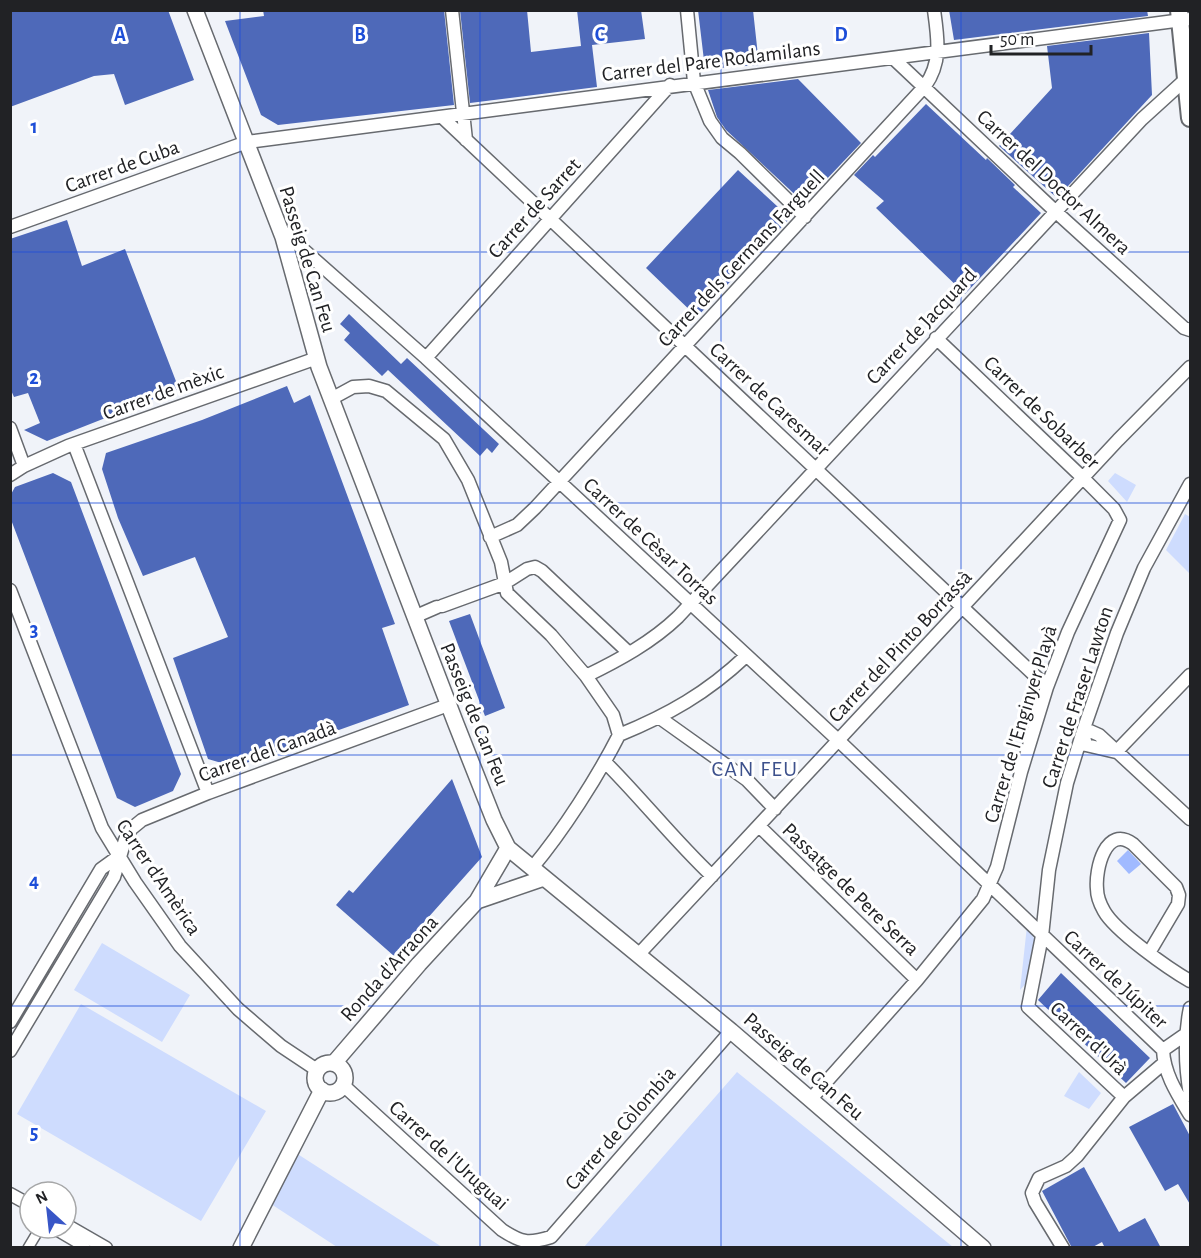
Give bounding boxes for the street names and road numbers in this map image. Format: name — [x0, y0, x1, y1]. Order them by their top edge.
street label: Carrer del Pare Rodamilans — [600, 35, 822, 87]
street label: Carrer del Doctor Almera — [973, 106, 1135, 259]
street label: Carrer de Cuba — [62, 136, 182, 197]
street label: Carrer de Sarret — [484, 154, 585, 262]
street label: Carrer dels Germans Farguell — [654, 166, 829, 351]
street label: Passeig de Can Feu — [275, 184, 340, 335]
street label: Carrer de Jacquard — [862, 264, 980, 388]
street label: Carrer de Caresmar — [706, 339, 834, 460]
street label: Carrer de Sobarber — [980, 352, 1104, 473]
street label: Carrer de mèxic — [100, 361, 226, 424]
street label: Carrer de Cèsar Torras — [579, 474, 722, 609]
street label: Carrer del Pinto Borrassà — [825, 566, 976, 726]
street label: Carrer de Fraser Lawton — [1038, 604, 1117, 791]
street label: Carrer de l'Enginyer Playà — [980, 623, 1061, 826]
street label: Passeig de Can Feu — [436, 640, 513, 789]
street label: Carrer del Canadà — [196, 717, 339, 786]
street label: Carrer d'Amèrica — [112, 816, 205, 939]
street label: Passatge de Pere Serra — [778, 819, 923, 960]
street label: Ronda d'Arraona — [337, 911, 442, 1025]
street label: Carrer de Júpiter — [1060, 926, 1172, 1033]
street label: Carrer d'Urà — [1046, 998, 1132, 1079]
street label: Passeig de Can Feu — [740, 1009, 868, 1124]
street label: Carrer de Còlombia — [561, 1062, 680, 1194]
street label: Carrer de l'Uruguai — [385, 1097, 512, 1214]

